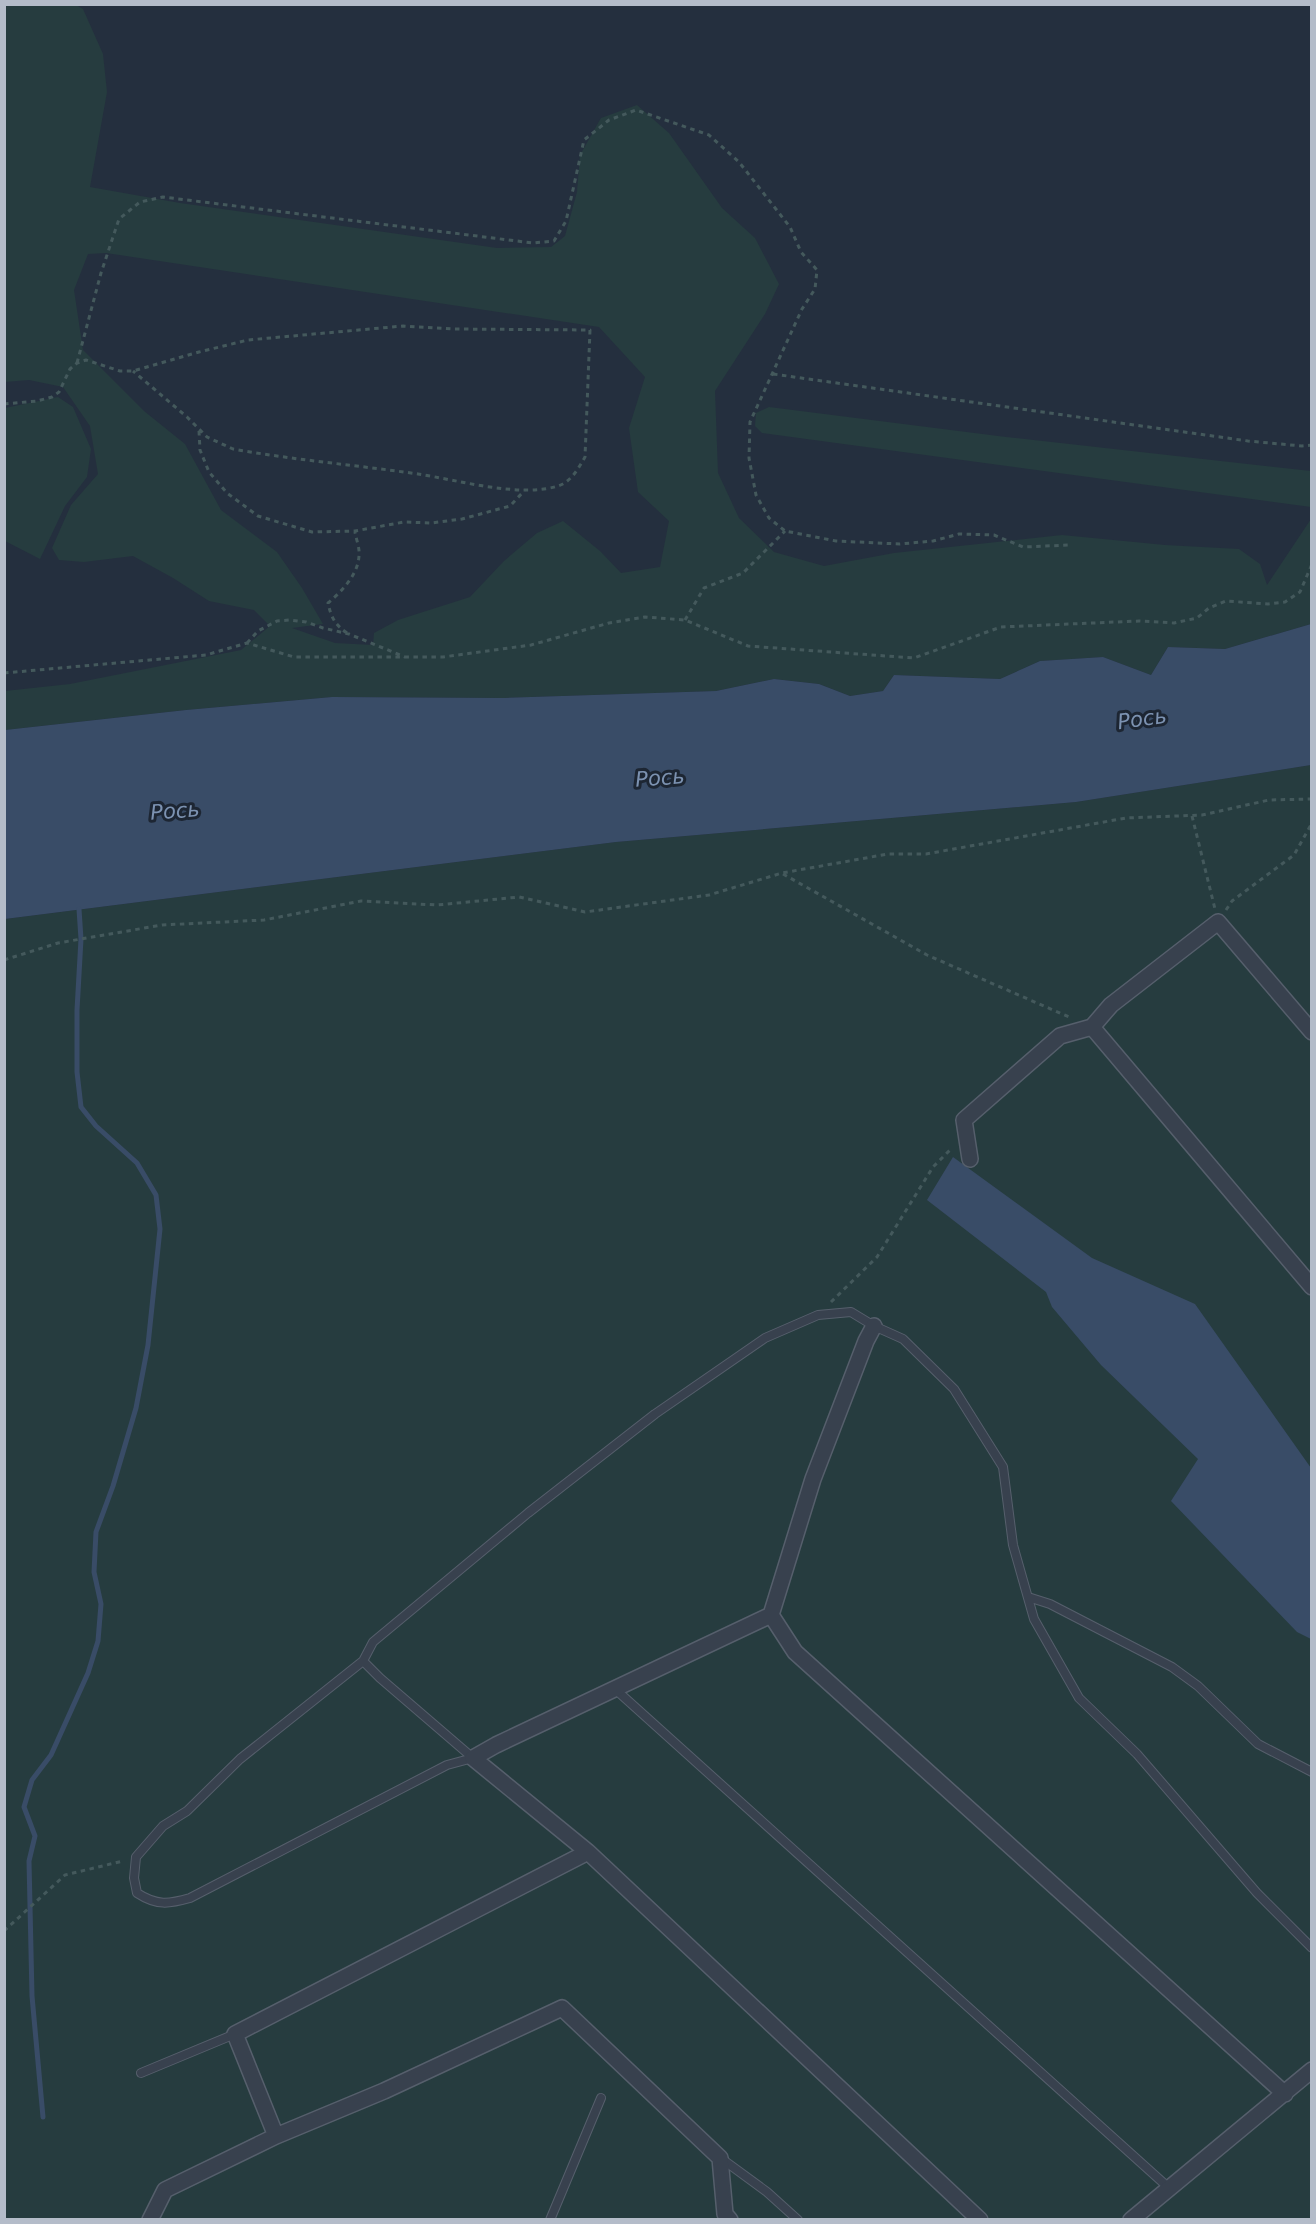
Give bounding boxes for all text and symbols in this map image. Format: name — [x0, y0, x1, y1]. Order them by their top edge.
water label: Рось — [1116, 704, 1168, 734]
water label: Рось — [635, 764, 685, 792]
water label: Рось — [150, 797, 200, 825]

